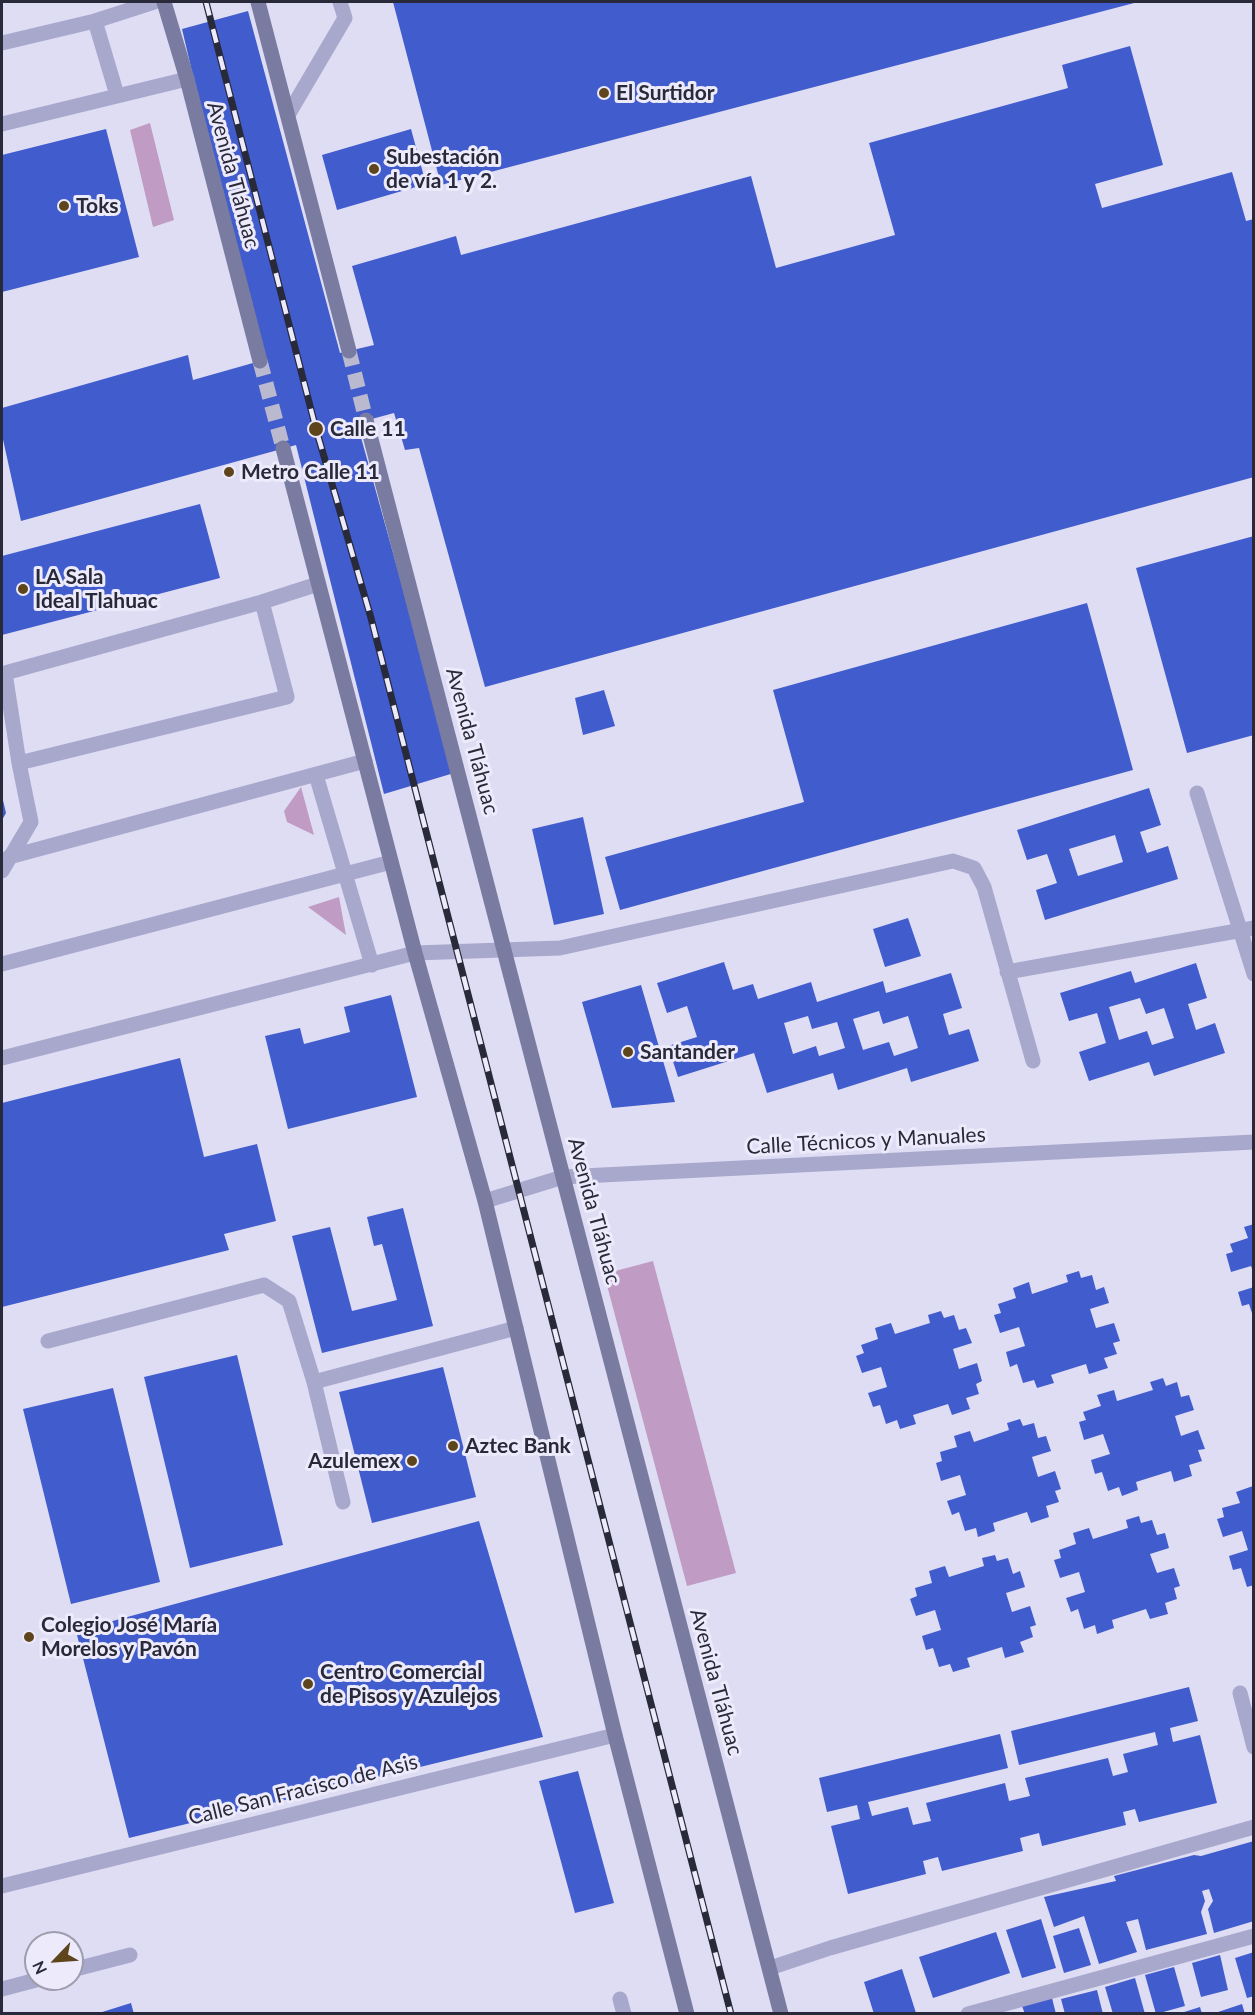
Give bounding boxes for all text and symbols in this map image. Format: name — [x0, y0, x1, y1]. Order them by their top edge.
place label: El Surtidor — [616, 80, 715, 106]
marker: El Surtidor — [597, 86, 611, 100]
street label: Avenida Tláhuac — [201, 99, 265, 251]
place label: Subestación de vía 1 y 2. — [386, 144, 499, 194]
marker: Subestación de vía 1 y 2. — [367, 162, 381, 176]
place label: Toks — [76, 193, 119, 219]
marker: Toks — [57, 199, 71, 213]
place label: Calle 11 — [330, 416, 406, 442]
marker: Calle 11 — [307, 420, 325, 438]
place label: Metro Calle 11 — [241, 459, 380, 485]
marker: Metro Calle 11 — [222, 465, 236, 479]
place label: LA Sala Ideal Tlahuac — [35, 564, 158, 614]
marker: LA Sala Ideal Tlahuac — [16, 582, 30, 596]
street label: Avenida Tláhuac — [440, 665, 504, 817]
place label: Santander — [640, 1039, 735, 1065]
marker: Santander — [621, 1045, 635, 1059]
street label: Calle Técnicos y Manuales — [746, 1122, 986, 1160]
street label: Avenida Tláhuac — [562, 1135, 626, 1287]
place label: Aztec Bank — [465, 1433, 571, 1459]
marker: Aztec Bank — [446, 1439, 460, 1453]
place label: Azulemex — [308, 1448, 400, 1474]
marker: Azulemex — [405, 1454, 419, 1468]
street label: Avenida Tláhuac — [684, 1606, 748, 1758]
place label: Colegio José María Morelos y Pavón — [41, 1612, 217, 1662]
marker: Colegio José María Morelos y Pavón — [22, 1630, 36, 1644]
place label: Centro Comercial de Pisos y Azulejos — [320, 1659, 497, 1709]
marker: Centro Comercial de Pisos y Azulejos — [301, 1677, 315, 1691]
street label: Calle San Fracisco de Asis — [186, 1749, 420, 1831]
north arrow — [24, 1931, 84, 1991]
text: N — [28, 1958, 50, 1978]

